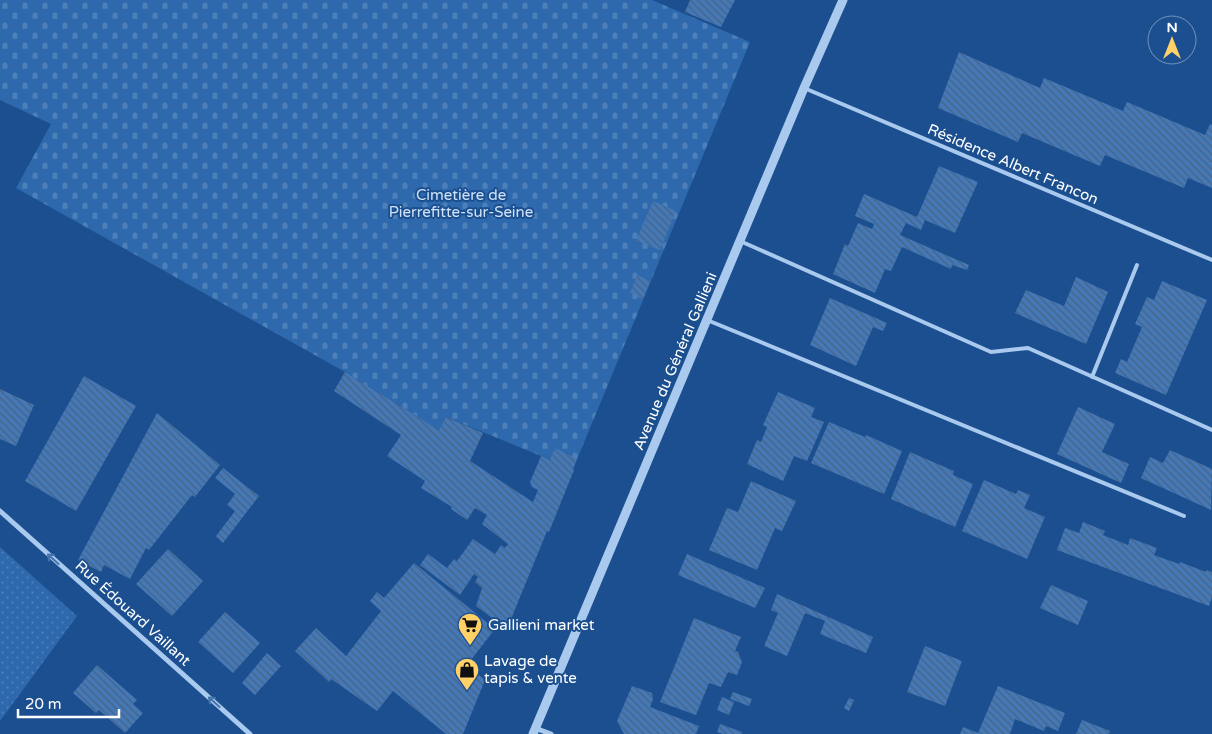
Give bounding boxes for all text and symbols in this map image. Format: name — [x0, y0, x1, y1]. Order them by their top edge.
north arrow — [1147, 15, 1197, 65]
text: N — [1166, 19, 1178, 36]
street label: Résidence Albert Francon — [925, 120, 1101, 208]
park label: Cimetière de Pierrefitte-sur-Seine — [389, 186, 533, 221]
street label: Avenue du Général Gallieni — [629, 269, 721, 453]
one-way arrow — [47, 553, 60, 564]
street label: Rue Édouard Vaillant — [72, 556, 195, 670]
supermarket icon: Gallieni market — [457, 612, 483, 646]
place label: Gallieni market — [488, 616, 595, 634]
place label: Lavage de tapis & vente — [484, 652, 577, 687]
shop icon: Lavage de tapis & vente — [454, 657, 480, 691]
scale bar — [18, 686, 119, 718]
text: 20 m — [25, 695, 62, 713]
one-way arrow — [207, 696, 220, 707]

